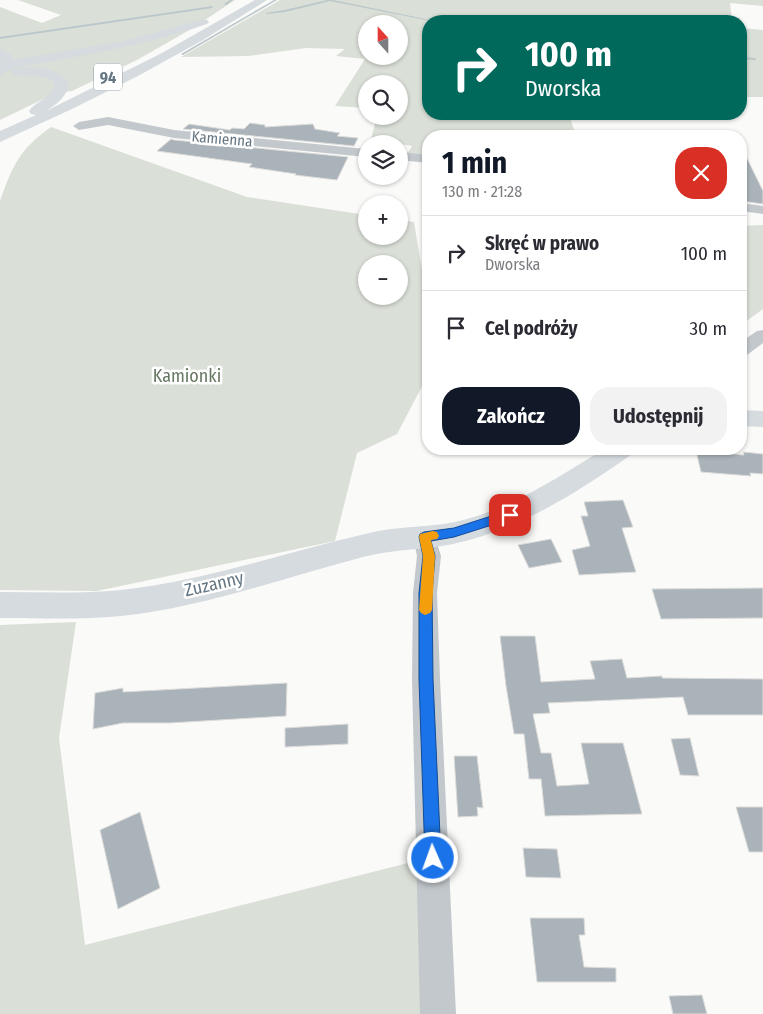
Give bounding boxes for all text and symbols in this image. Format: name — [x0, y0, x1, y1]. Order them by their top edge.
north arrow — [358, 15, 408, 65]
map controls — [358, 15, 408, 305]
text: 100 m — [525, 33, 612, 75]
icon: right — [442, 35, 507, 100]
road number: 94 — [94, 64, 122, 90]
button: search — [358, 75, 408, 125]
text: Dworska — [525, 75, 601, 102]
street label: Kamienna — [191, 127, 253, 151]
button: layers — [358, 135, 408, 185]
text: 1 min — [442, 145, 507, 181]
button: close — [675, 147, 727, 199]
text: 130 m · 21:28 — [442, 182, 522, 201]
button: + — [358, 195, 408, 245]
text: Skręć w prawo — [485, 232, 599, 255]
icon: right — [442, 239, 470, 267]
text: 100 m — [681, 242, 727, 265]
button: − — [358, 255, 408, 305]
text: Dworska — [485, 255, 540, 274]
icon: arrive — [442, 314, 470, 342]
text: Cel podróży — [485, 317, 578, 340]
text: 30 m — [689, 317, 727, 340]
park label: Kamionki — [153, 365, 221, 387]
button: Zakończ — [442, 387, 580, 445]
button: Udostępnij — [590, 387, 727, 445]
pin — [489, 494, 531, 536]
icon: arrive — [496, 501, 524, 529]
street label: Zuzanny — [182, 567, 246, 601]
position arrow — [406, 831, 458, 883]

